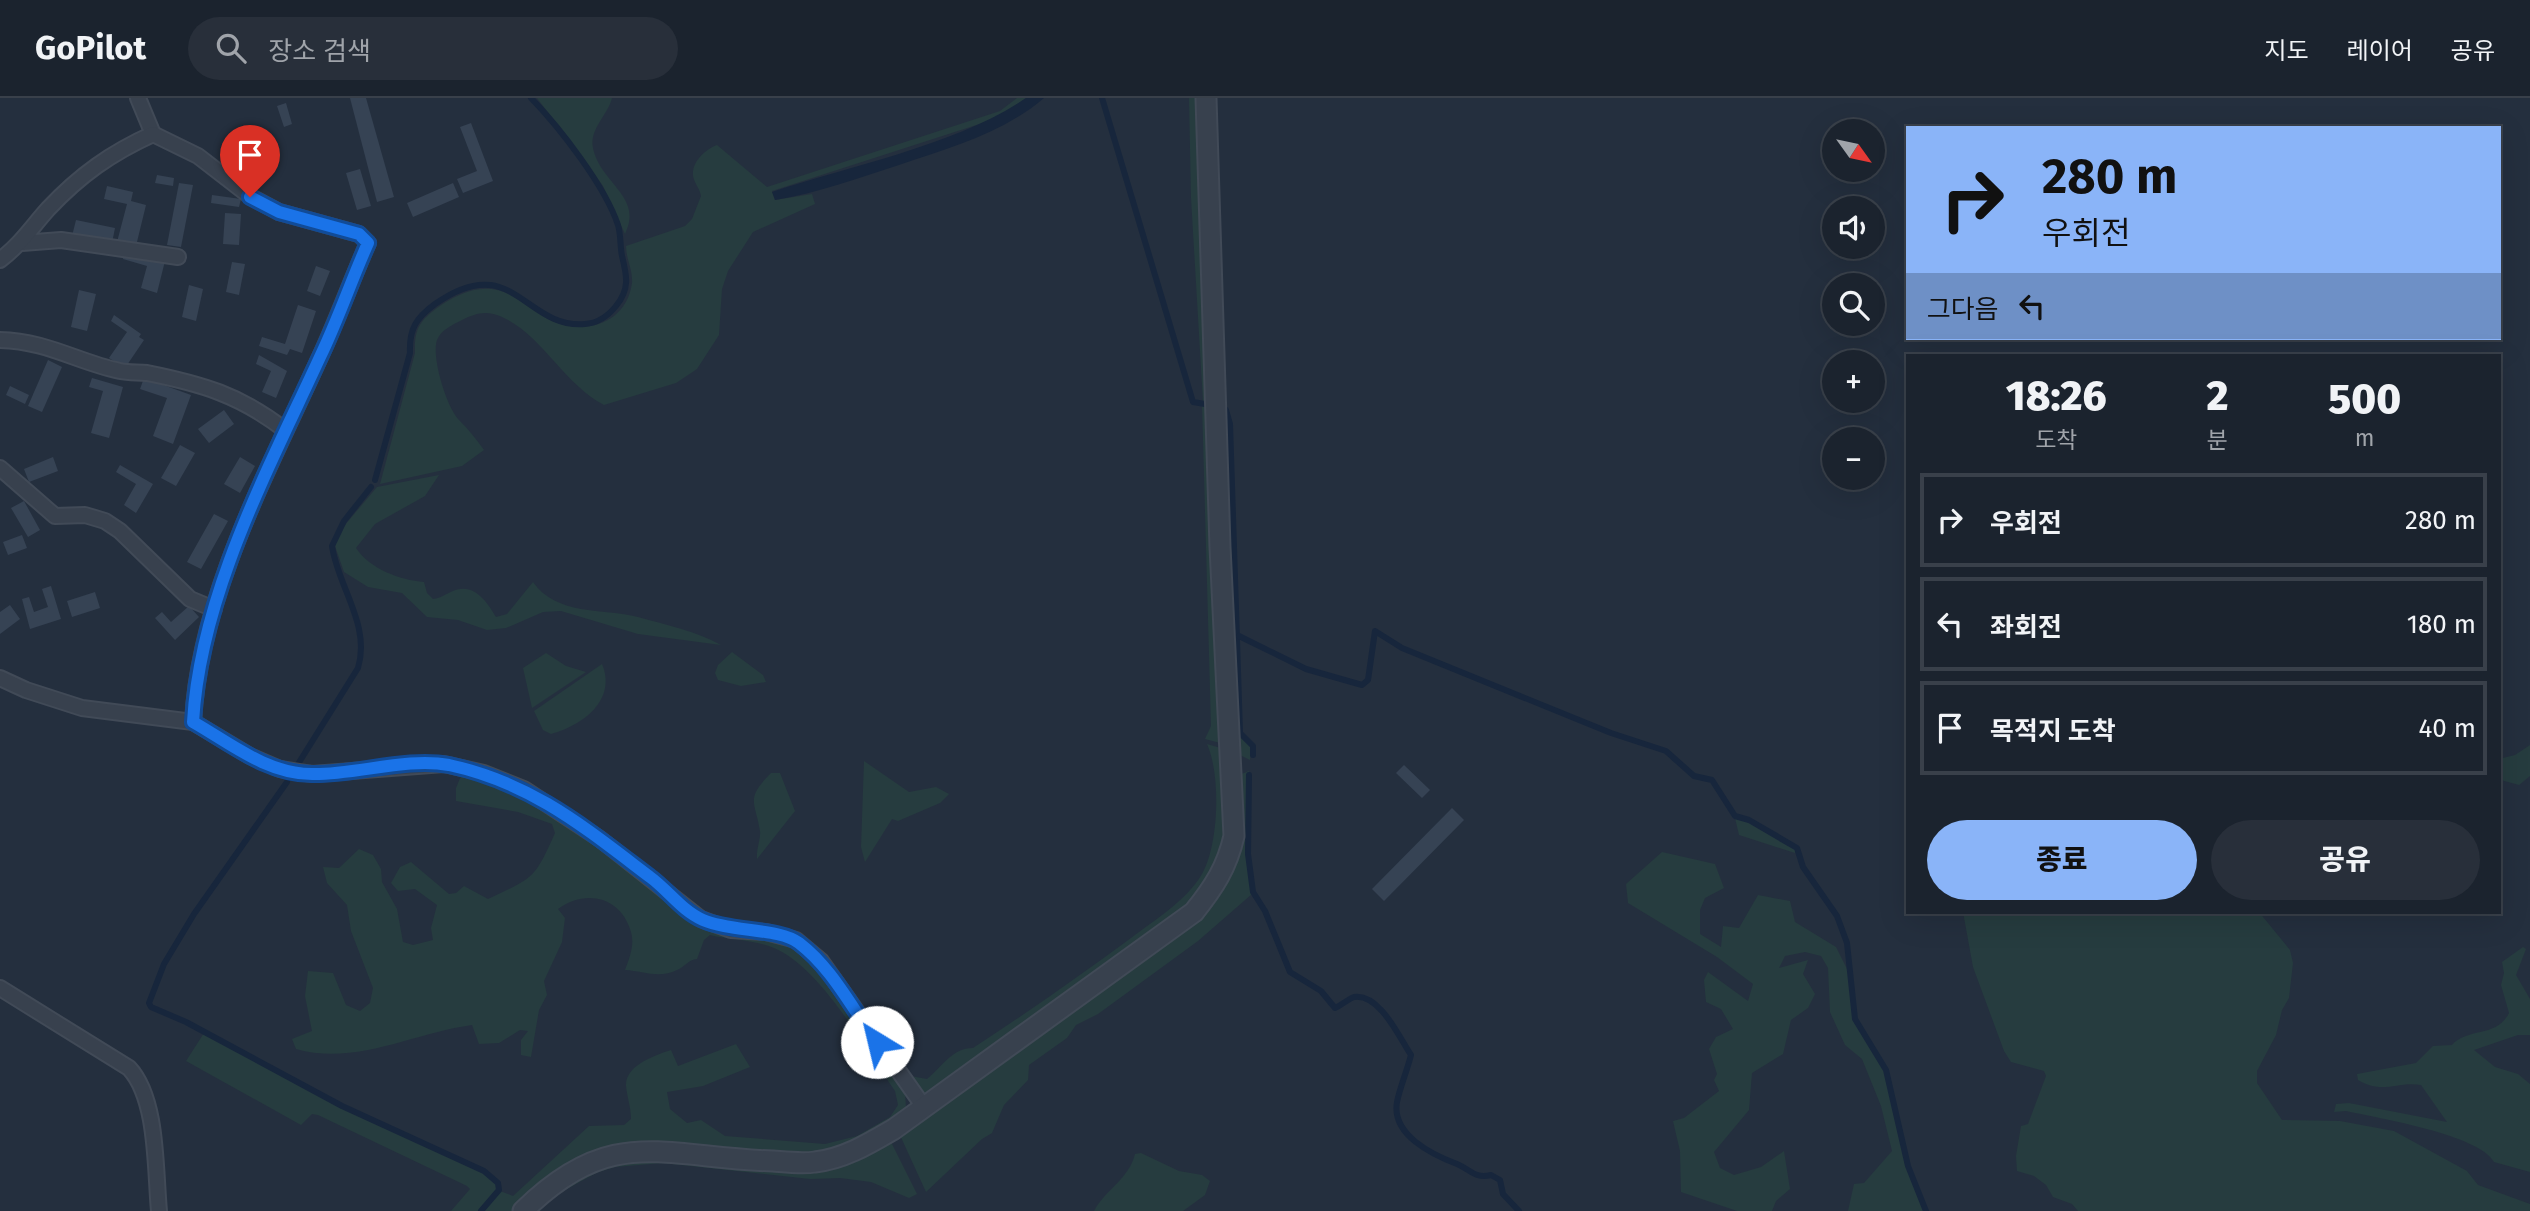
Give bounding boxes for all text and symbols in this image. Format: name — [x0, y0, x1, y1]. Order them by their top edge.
search box — [188, 17, 678, 80]
text: GoPilot — [35, 28, 146, 68]
icon: search — [212, 29, 250, 67]
text: 장소 검색 — [268, 36, 371, 67]
text: 지도 — [2264, 37, 2309, 65]
text: 레이어 — [2347, 37, 2413, 65]
text: 공유 — [2451, 37, 2495, 65]
north arrow — [1822, 119, 1885, 182]
map controls — [1822, 119, 1885, 490]
pin — [220, 125, 280, 197]
icon: arrive — [231, 136, 269, 174]
text: 280 m — [2042, 147, 2178, 206]
icon: right — [1927, 154, 2018, 245]
button: sound — [1822, 196, 1885, 259]
text: 우회전 — [2042, 214, 2130, 252]
button: search — [1822, 273, 1885, 336]
icon: left — [2013, 287, 2051, 325]
text: 그다음 — [1927, 294, 1999, 325]
button: + — [1822, 350, 1885, 413]
text: 18:26 — [2006, 371, 2107, 421]
text: 2 — [2206, 371, 2228, 421]
text: 500 — [2328, 374, 2401, 424]
text: m — [2355, 424, 2375, 452]
text: 도착 — [2035, 426, 2077, 454]
text: 분 — [2207, 426, 2228, 454]
button: − — [1822, 427, 1885, 490]
icon: right — [1931, 501, 1969, 539]
text: 280 m — [2405, 505, 2476, 536]
text: 우회전 — [1990, 508, 2062, 539]
icon: left — [1931, 605, 1969, 643]
text: 180 m — [2407, 609, 2476, 640]
text: 좌회전 — [1990, 612, 2062, 643]
icon: arrive — [1931, 709, 1969, 747]
text: 40 m — [2418, 713, 2476, 744]
text: 목적지 도착 — [1990, 716, 2116, 747]
button: 종료 — [1927, 820, 2197, 900]
button: 공유 — [2211, 820, 2480, 900]
position arrow — [840, 1005, 914, 1079]

